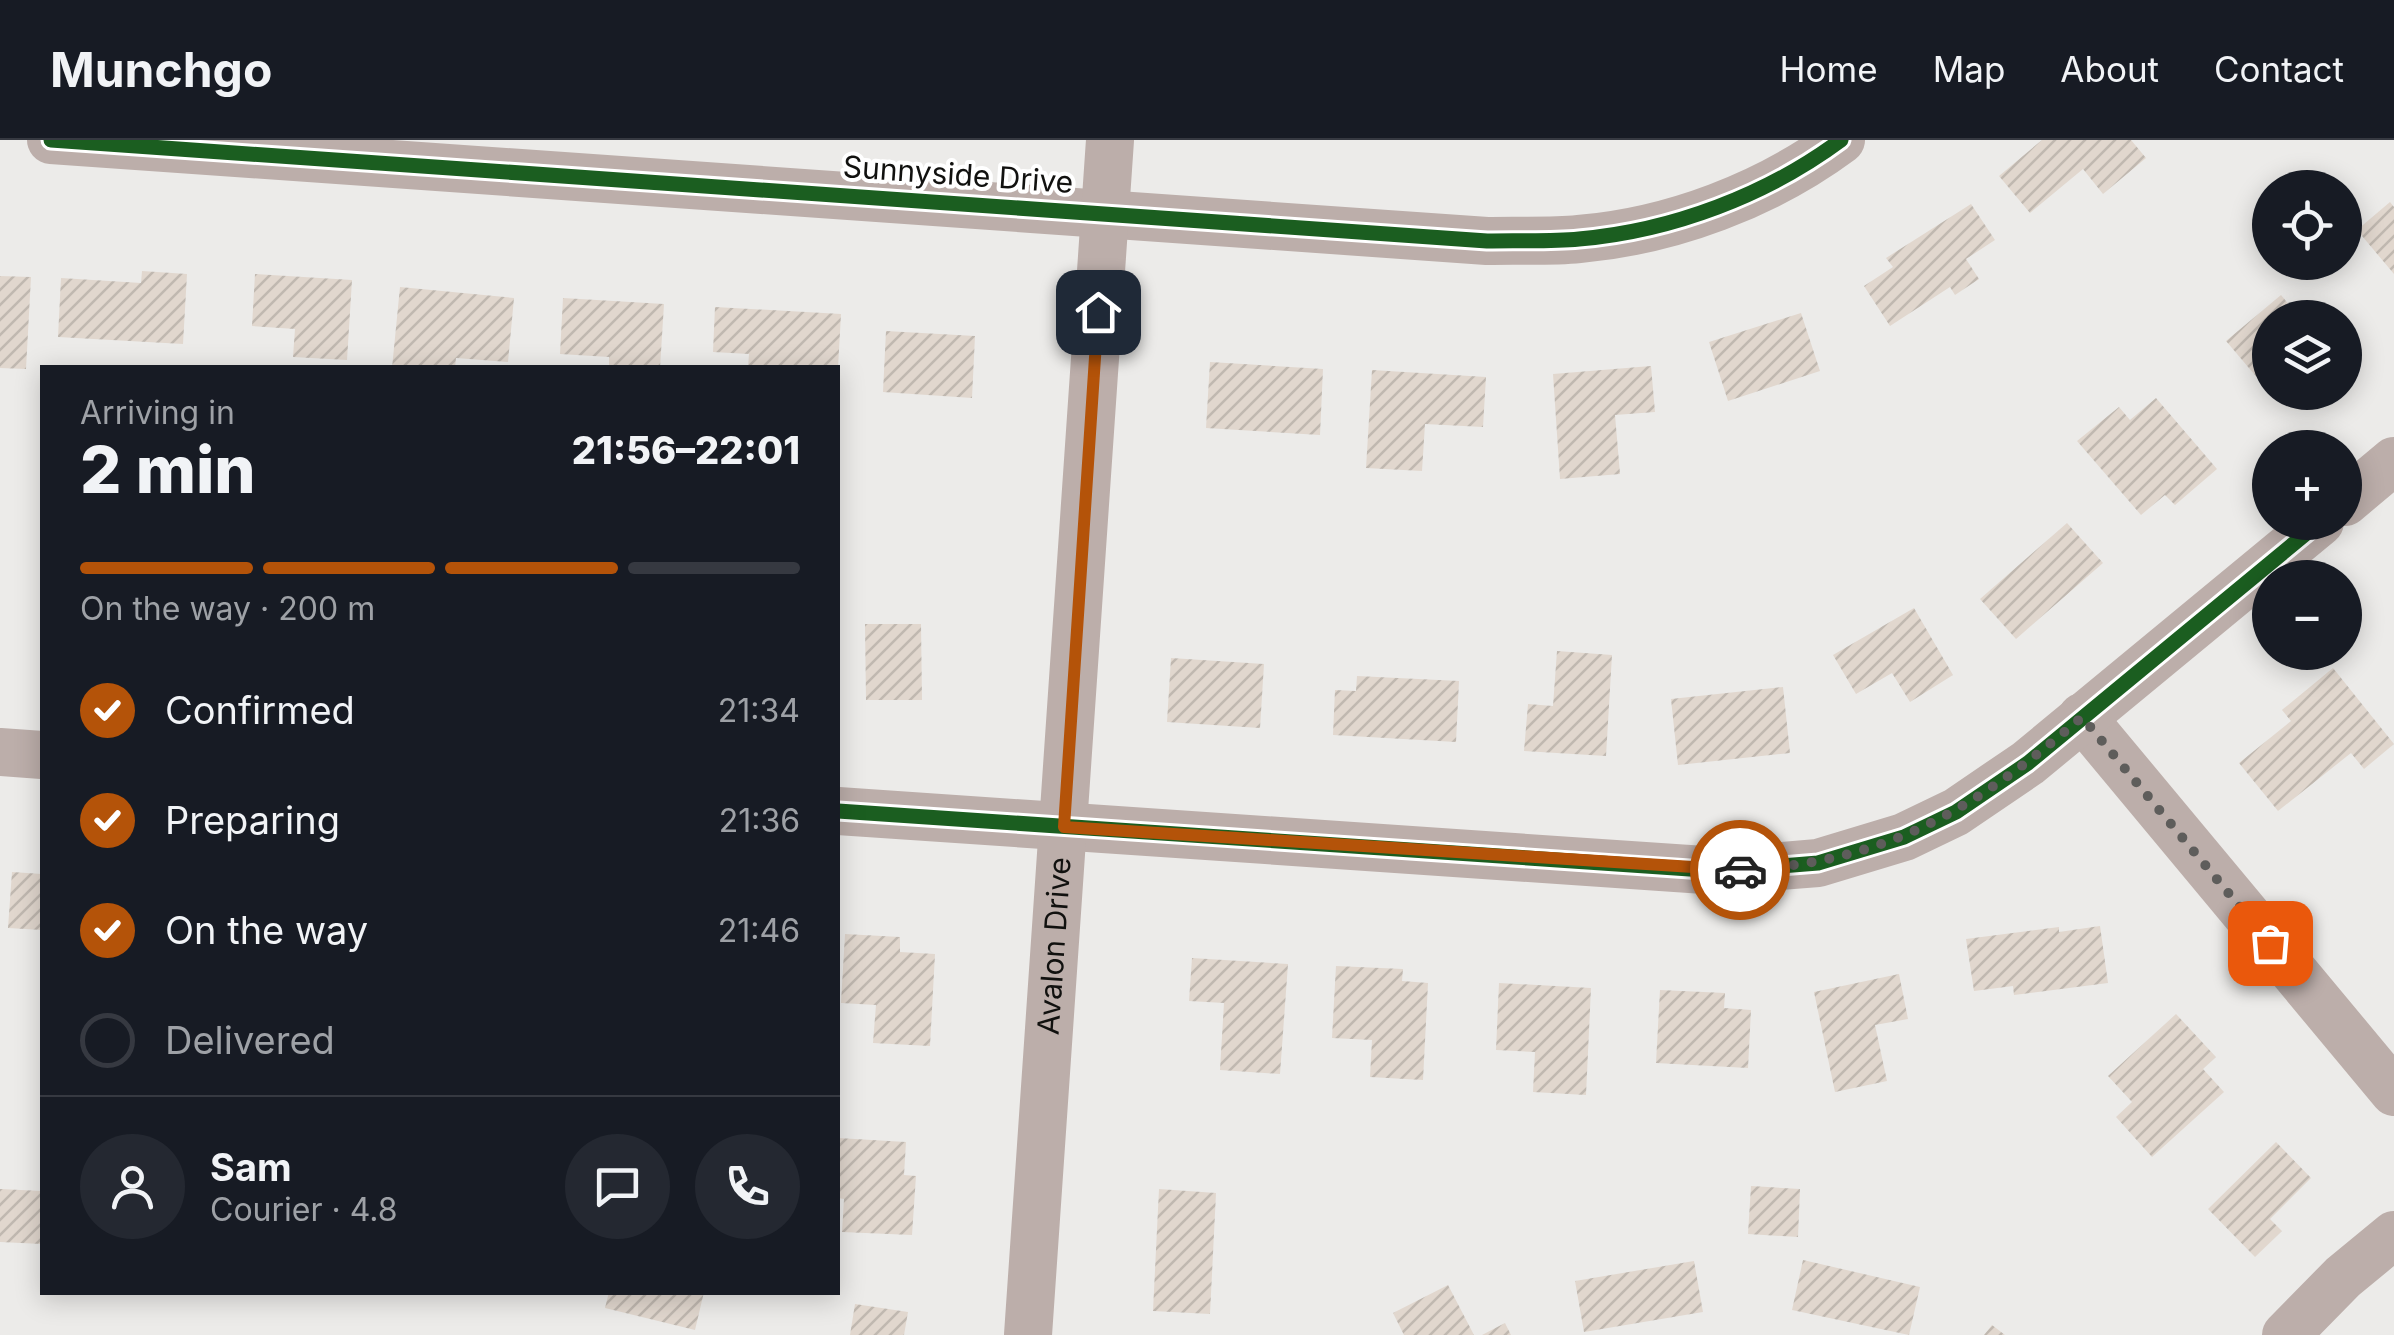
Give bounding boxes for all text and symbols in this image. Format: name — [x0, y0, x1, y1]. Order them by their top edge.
text: Munchgo — [50, 40, 272, 99]
text: Home — [1780, 48, 1878, 90]
text: Map — [1933, 48, 2005, 90]
text: About — [2060, 48, 2159, 90]
text: Contact — [2214, 48, 2344, 90]
street label: Sunnyside Drive — [842, 148, 1074, 200]
map controls — [2252, 170, 2362, 670]
button: locate — [2252, 170, 2362, 280]
pin — [1056, 270, 1141, 355]
icon: home — [1071, 285, 1126, 340]
button: layers — [2252, 300, 2362, 410]
text: Arriving in — [80, 393, 235, 432]
text: 21:56–22:01 — [572, 427, 800, 473]
text: 2 min — [80, 430, 256, 509]
button: + — [2252, 430, 2362, 540]
button: − — [2252, 560, 2362, 670]
text: On the way · 200 m — [80, 589, 375, 628]
icon: check — [80, 683, 135, 738]
text: Confirmed — [165, 687, 355, 733]
text: 21:34 — [718, 691, 800, 730]
icon: check — [80, 793, 135, 848]
text: Preparing — [165, 797, 340, 843]
text: 21:36 — [719, 801, 800, 840]
courier — [1690, 820, 1790, 920]
icon: car — [1713, 843, 1768, 898]
street label: Avalon Drive — [1030, 856, 1078, 1036]
pin — [2228, 901, 2313, 986]
icon: check — [80, 903, 135, 958]
text: On the way — [165, 907, 368, 953]
text: 21:46 — [718, 911, 800, 950]
icon: bag — [2243, 916, 2298, 971]
text: Delivered — [165, 1017, 335, 1063]
button: person — [80, 1134, 185, 1239]
button: chat — [565, 1134, 670, 1239]
button: phone — [695, 1134, 800, 1239]
text: Sam — [210, 1144, 292, 1190]
text: Courier · 4.8 — [210, 1190, 398, 1229]

